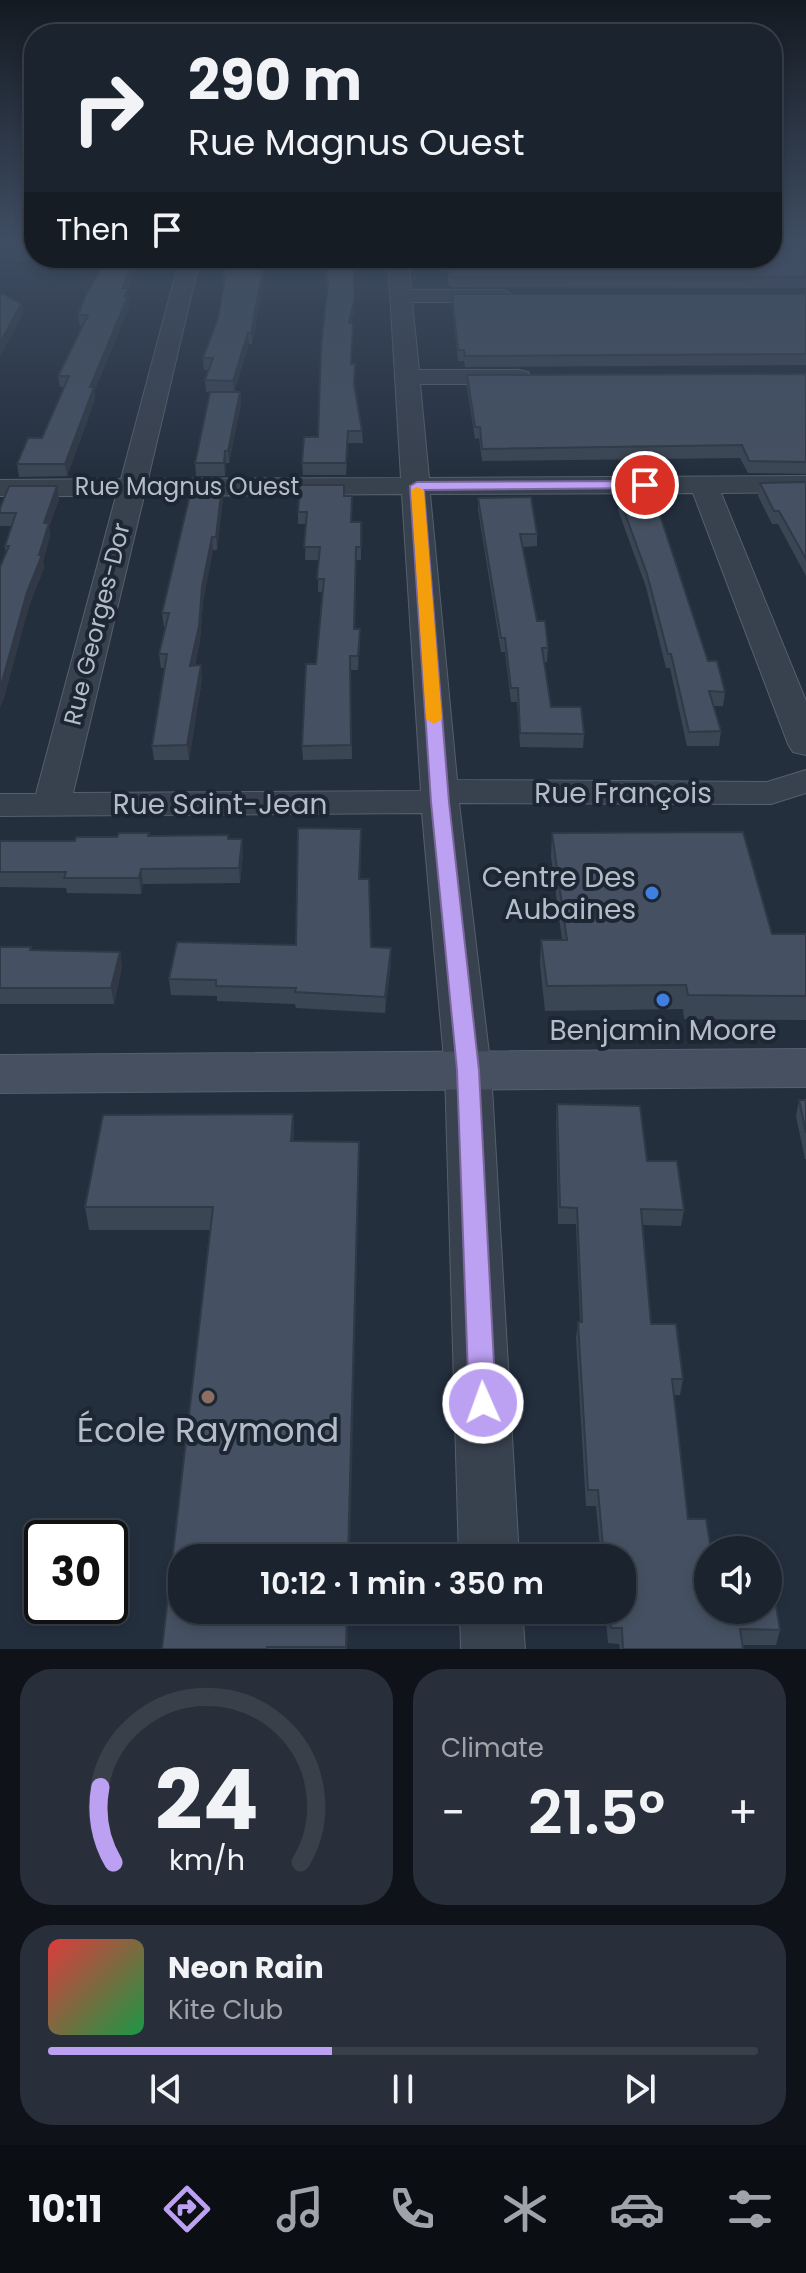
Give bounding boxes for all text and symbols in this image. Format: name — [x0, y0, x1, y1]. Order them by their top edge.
text: 290 m — [188, 41, 362, 120]
icon: right — [56, 56, 160, 160]
text: Rue Magnus Ouest — [188, 117, 525, 168]
text: Then — [56, 208, 129, 251]
icon: arrive — [145, 208, 189, 252]
pin — [611, 451, 679, 519]
icon: arrive — [623, 463, 667, 507]
street label: Rue Magnus Ouest — [75, 470, 299, 503]
street label: Rue Georges-Dor — [55, 519, 138, 728]
street label: Rue François — [534, 774, 712, 813]
street label: Rue Saint-Jean — [113, 785, 327, 824]
place label: Centre Des Aubaines — [482, 858, 636, 929]
marker: Centre Des Aubaines — [643, 884, 661, 902]
marker: Benjamin Moore — [654, 991, 672, 1009]
place label: Benjamin Moore — [549, 1011, 777, 1050]
position arrow — [441, 1361, 525, 1445]
marker: École Raymond — [199, 1388, 217, 1406]
place label: École Raymond — [77, 1406, 339, 1454]
speed limit sign: 30 — [24, 1520, 128, 1624]
map controls — [694, 1536, 782, 1624]
button: sound — [694, 1536, 782, 1624]
text: 10:12 · 1 min · 350 m — [260, 1562, 544, 1605]
text: Climate — [441, 1730, 544, 1766]
text: 24 — [155, 1742, 258, 1858]
text: 21.5° — [528, 1771, 665, 1855]
text: − — [441, 1782, 465, 1843]
text: + — [728, 1782, 758, 1843]
text: km/h — [168, 1840, 245, 1880]
text: Neon Rain — [168, 1946, 324, 1989]
text: Kite Club — [168, 1992, 283, 2028]
icon: previous — [144, 2067, 188, 2111]
icon: pause — [381, 2067, 425, 2111]
icon: next — [618, 2067, 662, 2111]
icon: directions — [159, 2181, 215, 2237]
icon: music — [272, 2181, 328, 2237]
icon: phone — [384, 2181, 440, 2237]
icon: climate — [497, 2181, 553, 2237]
icon: car — [609, 2181, 665, 2237]
icon: filters — [722, 2181, 778, 2237]
text: 10:11 — [28, 2184, 103, 2235]

